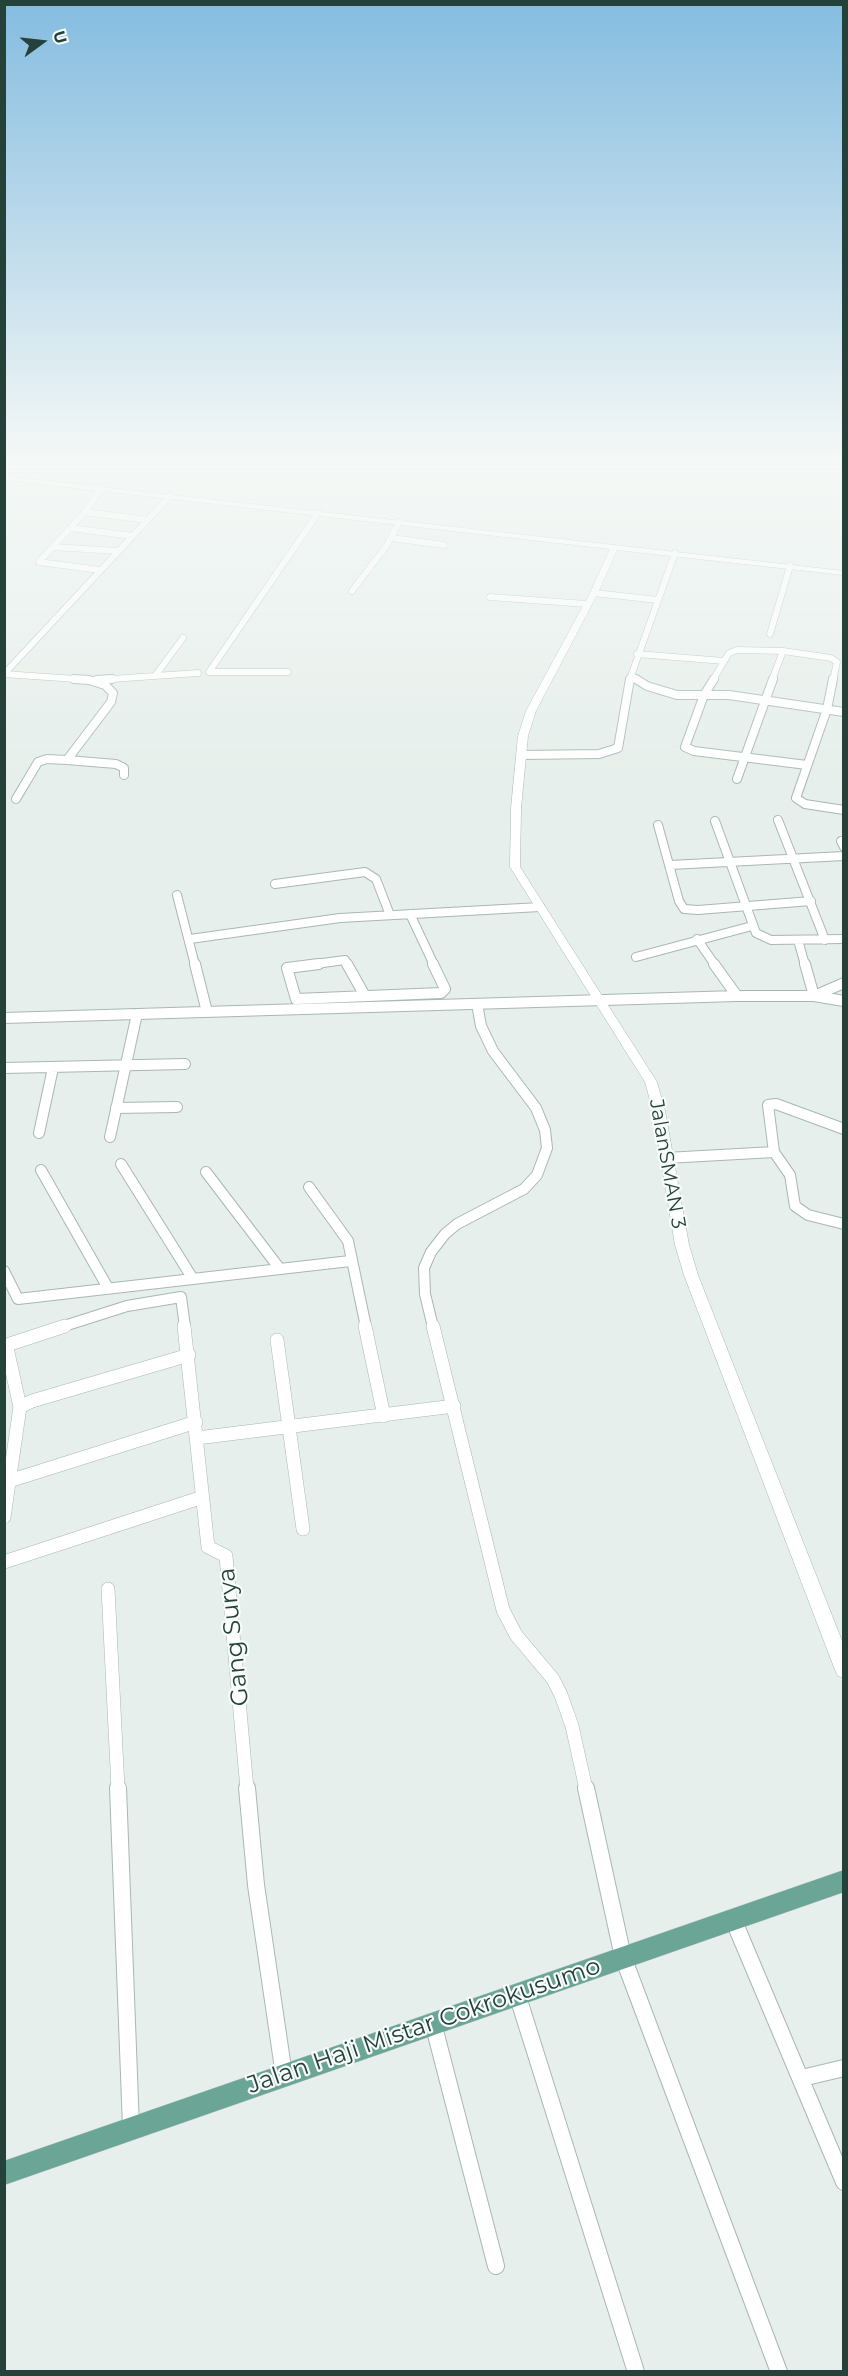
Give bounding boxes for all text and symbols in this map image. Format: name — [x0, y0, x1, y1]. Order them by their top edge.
north arrow — [12, 12, 72, 72]
text: U — [49, 29, 71, 46]
street label: JalanSMAN 3 — [644, 1097, 690, 1231]
street label: Gang Surya — [212, 1567, 256, 1707]
street label: Jalan Haji Mistar Cokrokusumo — [244, 1952, 604, 2100]

